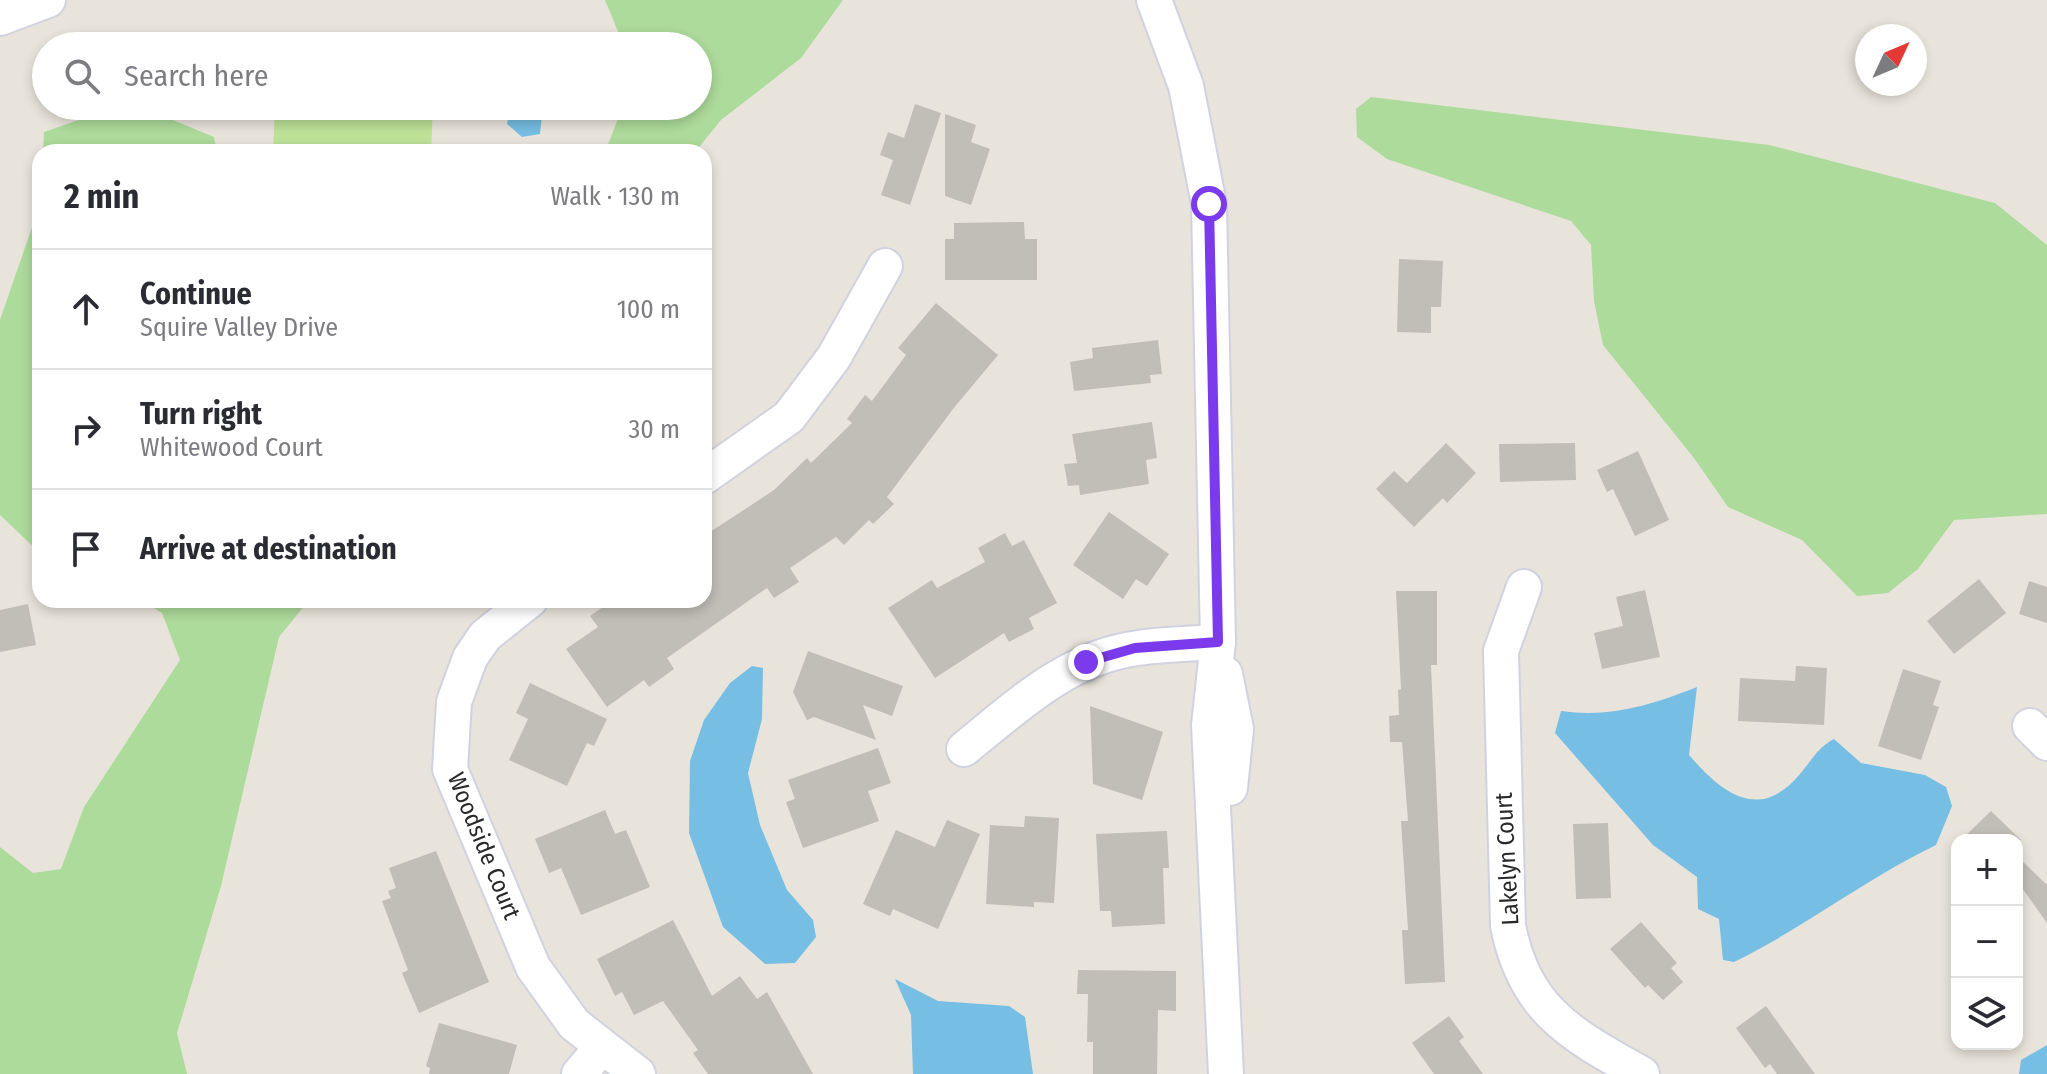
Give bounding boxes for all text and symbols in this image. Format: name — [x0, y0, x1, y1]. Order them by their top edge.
north arrow — [1855, 24, 1927, 96]
search box — [32, 32, 712, 120]
icon: search — [60, 54, 104, 98]
text: Search here — [124, 58, 269, 94]
text: 2 min — [64, 176, 139, 217]
text: Walk · 130 m — [551, 181, 680, 212]
route start — [1191, 186, 1227, 222]
text: Continue — [140, 276, 252, 312]
icon: ahead — [64, 287, 108, 331]
text: 100 m — [617, 294, 680, 325]
text: Squire Valley Drive — [140, 312, 338, 343]
text: Turn right — [140, 396, 262, 432]
icon: right — [64, 407, 108, 451]
text: 30 m — [629, 414, 680, 445]
text: Whitewood Court — [140, 432, 323, 463]
icon: arrive — [64, 527, 108, 571]
text: Arrive at destination — [140, 531, 397, 567]
route end — [1068, 644, 1104, 680]
street label: Woodside Court — [442, 769, 526, 924]
street label: Lakelyn Court — [1490, 792, 1524, 926]
map controls — [1951, 834, 2023, 1050]
button: + — [1951, 834, 2023, 906]
button: − — [1951, 906, 2023, 978]
button: layers — [1951, 978, 2023, 1050]

